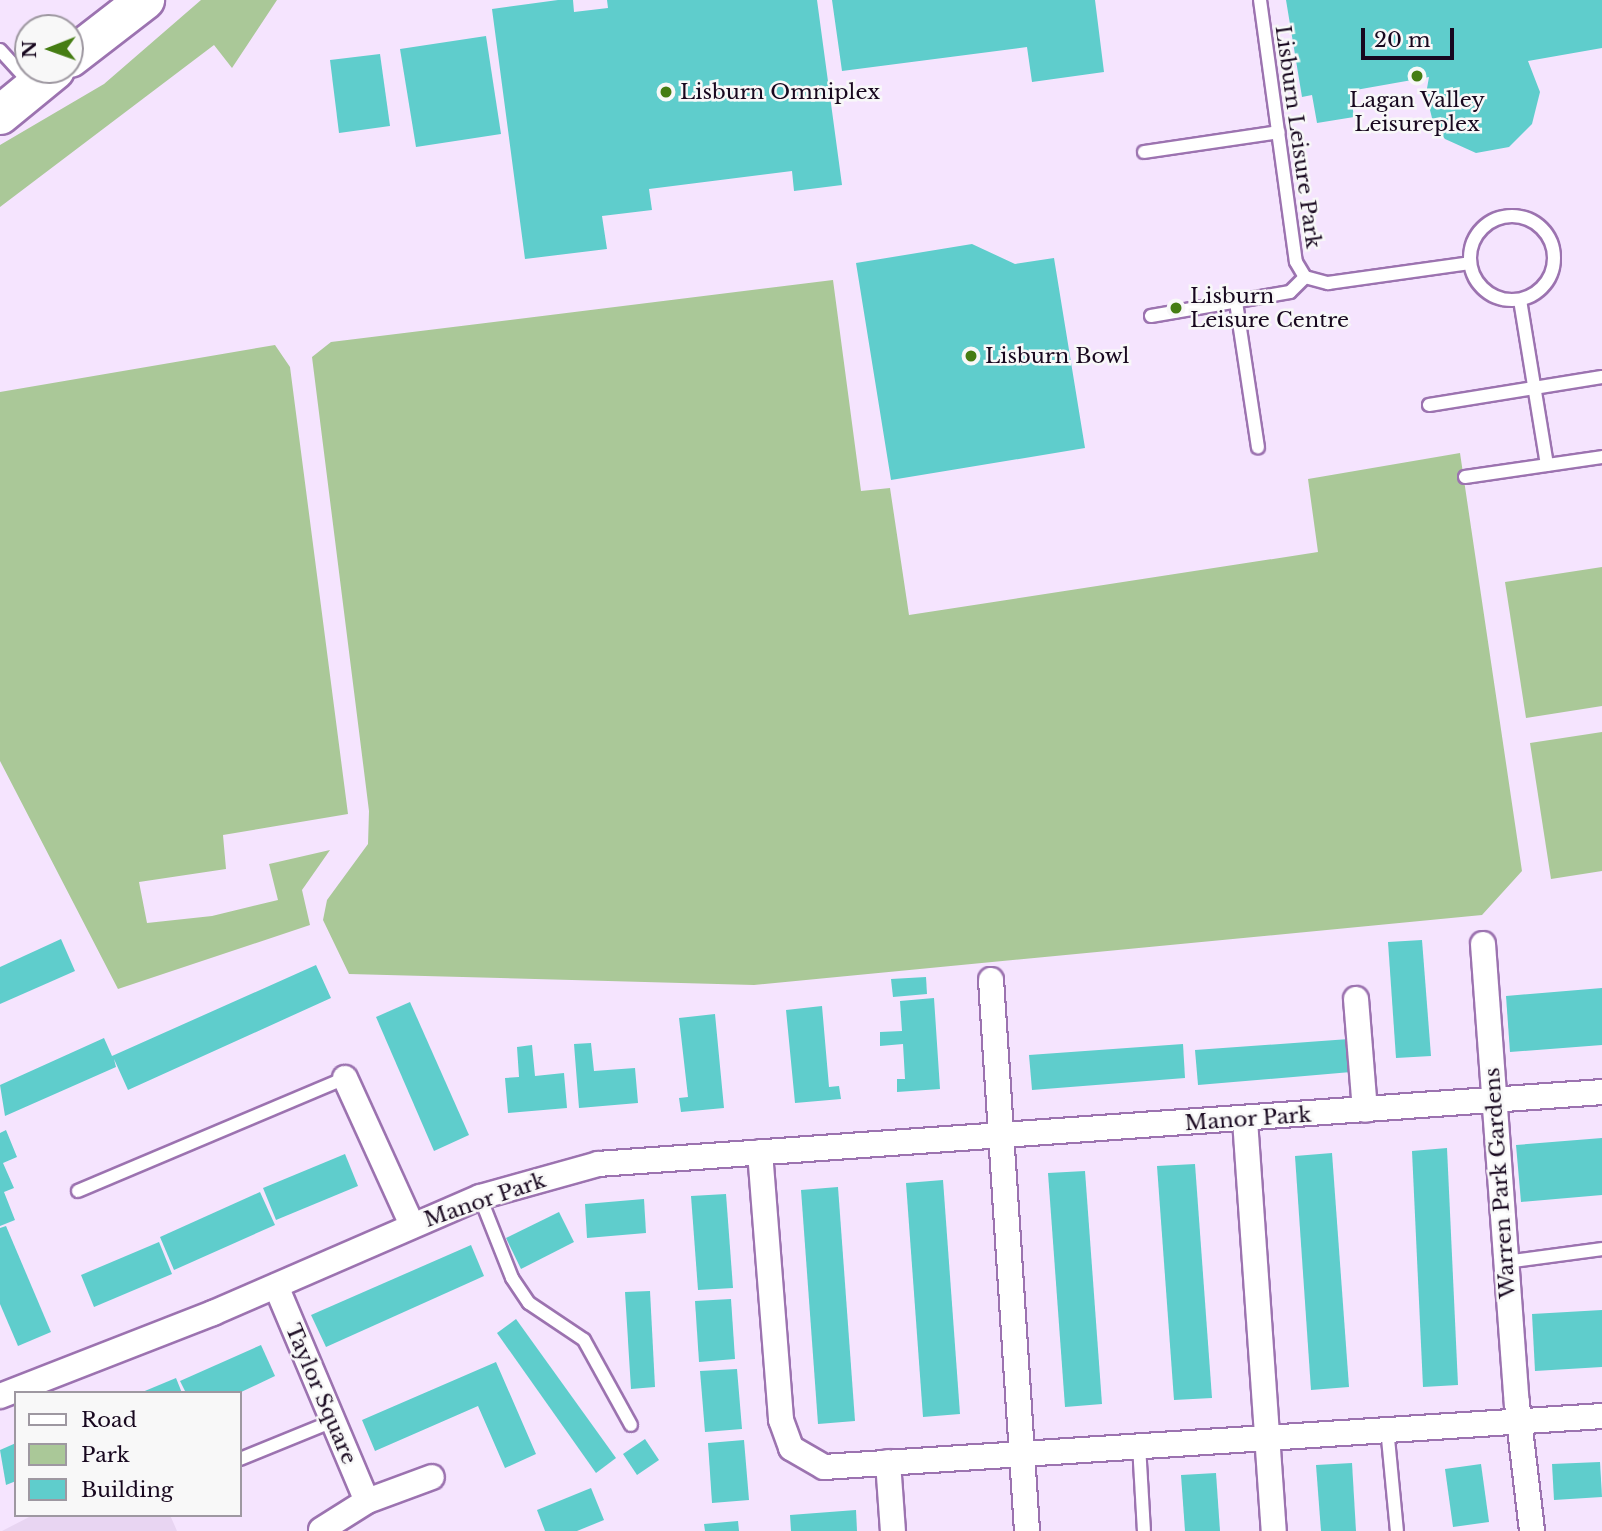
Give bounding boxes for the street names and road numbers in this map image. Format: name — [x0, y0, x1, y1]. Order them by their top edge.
street label: Lisburn Leisure Park — [1270, 24, 1326, 250]
street label: Warren Park Gardens — [1479, 1067, 1521, 1299]
street label: Manor Park — [1184, 1102, 1312, 1136]
street label: Manor Park — [421, 1167, 549, 1233]
street label: Taylor Square — [280, 1320, 362, 1468]

